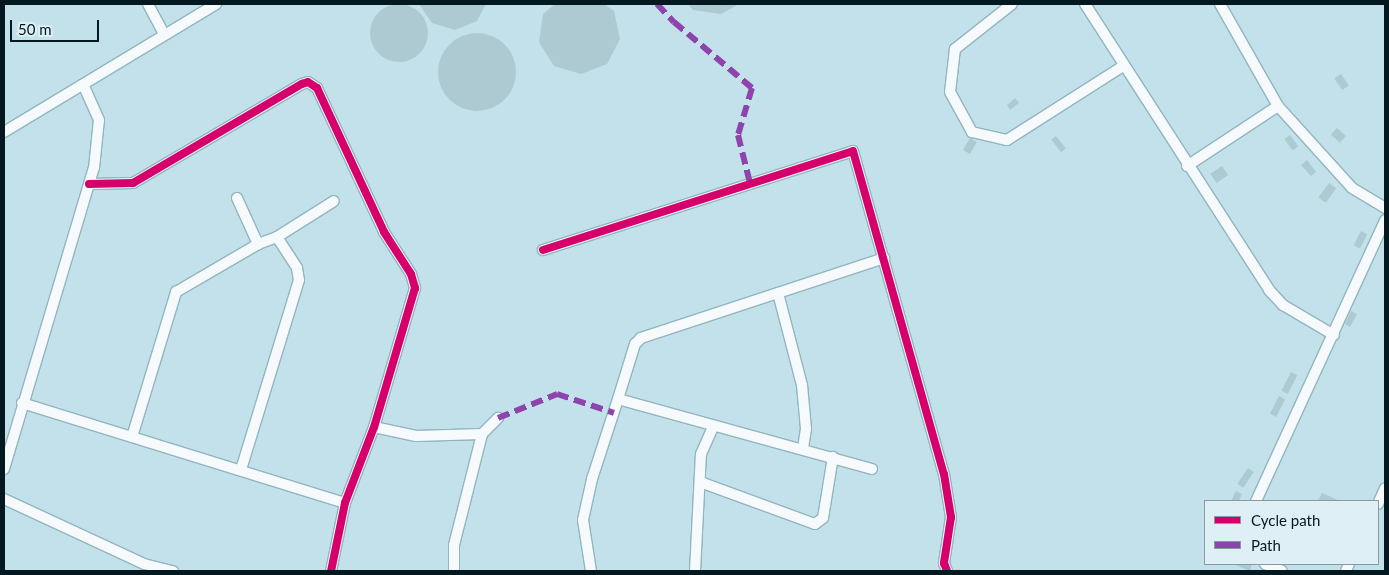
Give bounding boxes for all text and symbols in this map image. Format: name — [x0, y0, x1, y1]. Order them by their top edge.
scale bar — [12, 10, 101, 42]
text: 50 m — [18, 20, 52, 38]
legend — [1204, 500, 1379, 565]
text: Cycle path — [1251, 511, 1320, 529]
text: Path — [1251, 536, 1281, 554]

